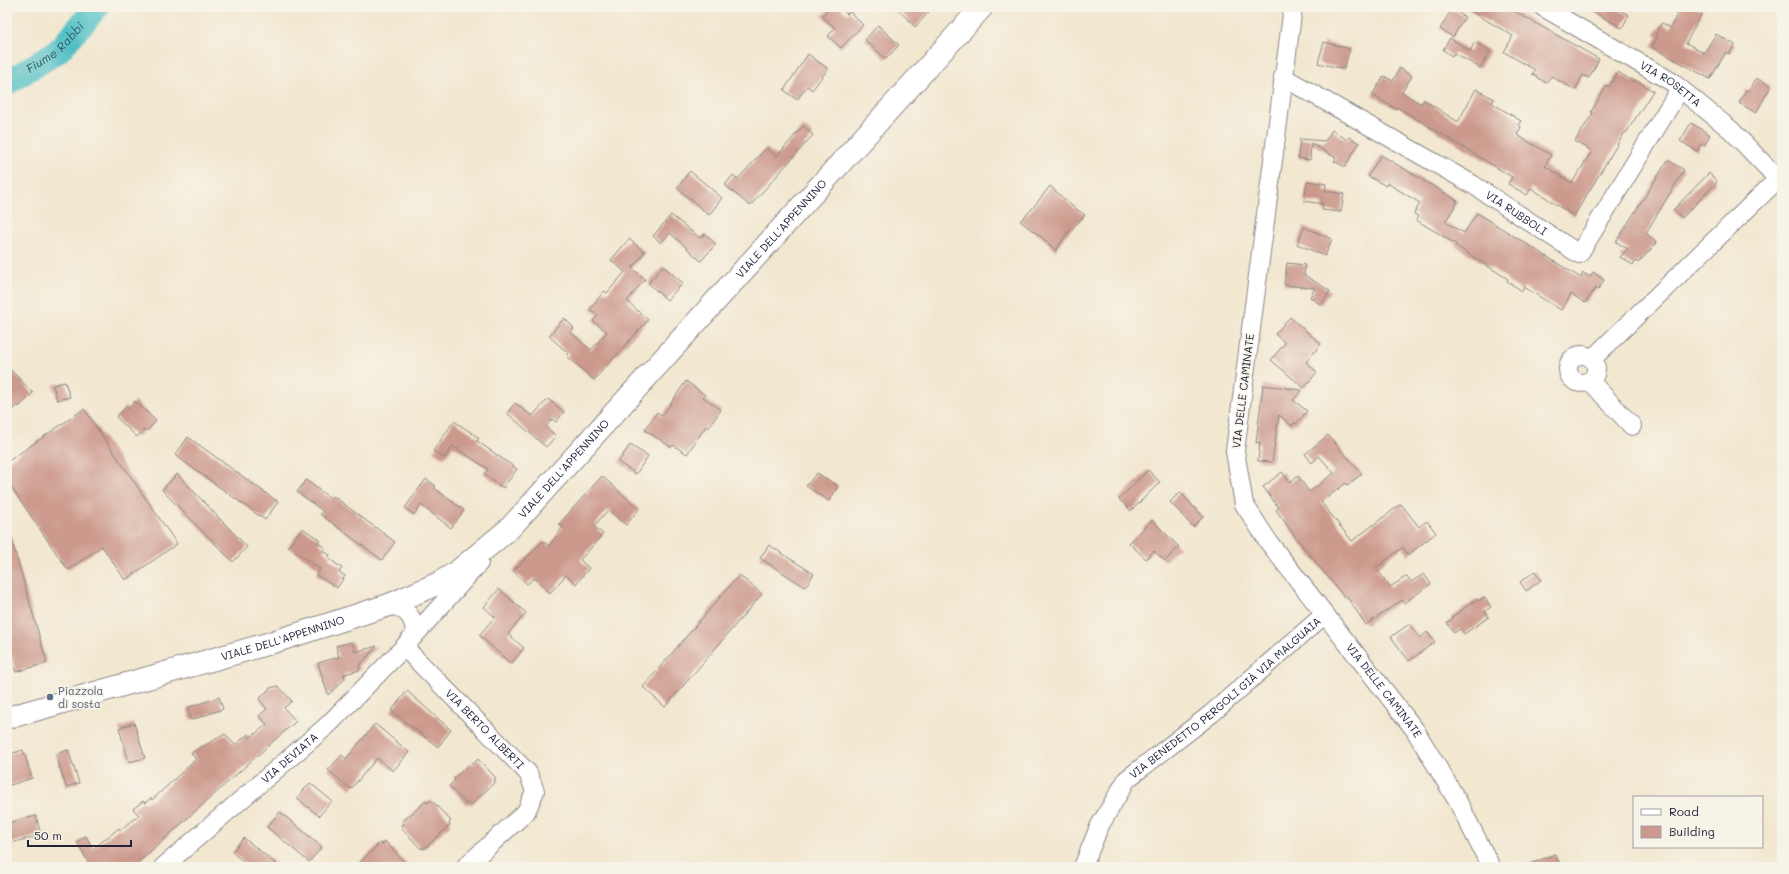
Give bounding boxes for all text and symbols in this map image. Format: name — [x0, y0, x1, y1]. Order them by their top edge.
water label: Fiume Rabbi — [23, 18, 87, 76]
street label: VIA ROSETTA — [1637, 57, 1705, 110]
street label: VIALE DELL'APPENNINO — [732, 175, 830, 281]
street label: VIA RUBBOLI — [1483, 187, 1550, 238]
street label: VIA DELLE CAMINATE — [1228, 333, 1257, 449]
street label: VIALE DELL'APPENNINO — [515, 416, 612, 521]
street label: VIALE DELL'APPENNINO — [219, 612, 346, 664]
street label: VIA BENEDETTO PERGOLI GIÀ VIA MALGUAIA — [1126, 613, 1324, 782]
street label: VIA DELLE CAMINATE — [1343, 640, 1426, 740]
place label: Piazzola di sosta — [58, 683, 103, 711]
street label: VIA BERTO ALBERTI — [442, 685, 528, 772]
marker: Piazzola di sosta — [45, 692, 55, 702]
street label: VIA DEVIATA — [258, 729, 321, 786]
legend — [1633, 796, 1763, 848]
text: Road — [1669, 803, 1699, 819]
scale bar — [28, 822, 131, 848]
text: Building — [1669, 823, 1715, 839]
text: 50 m — [34, 827, 62, 843]

